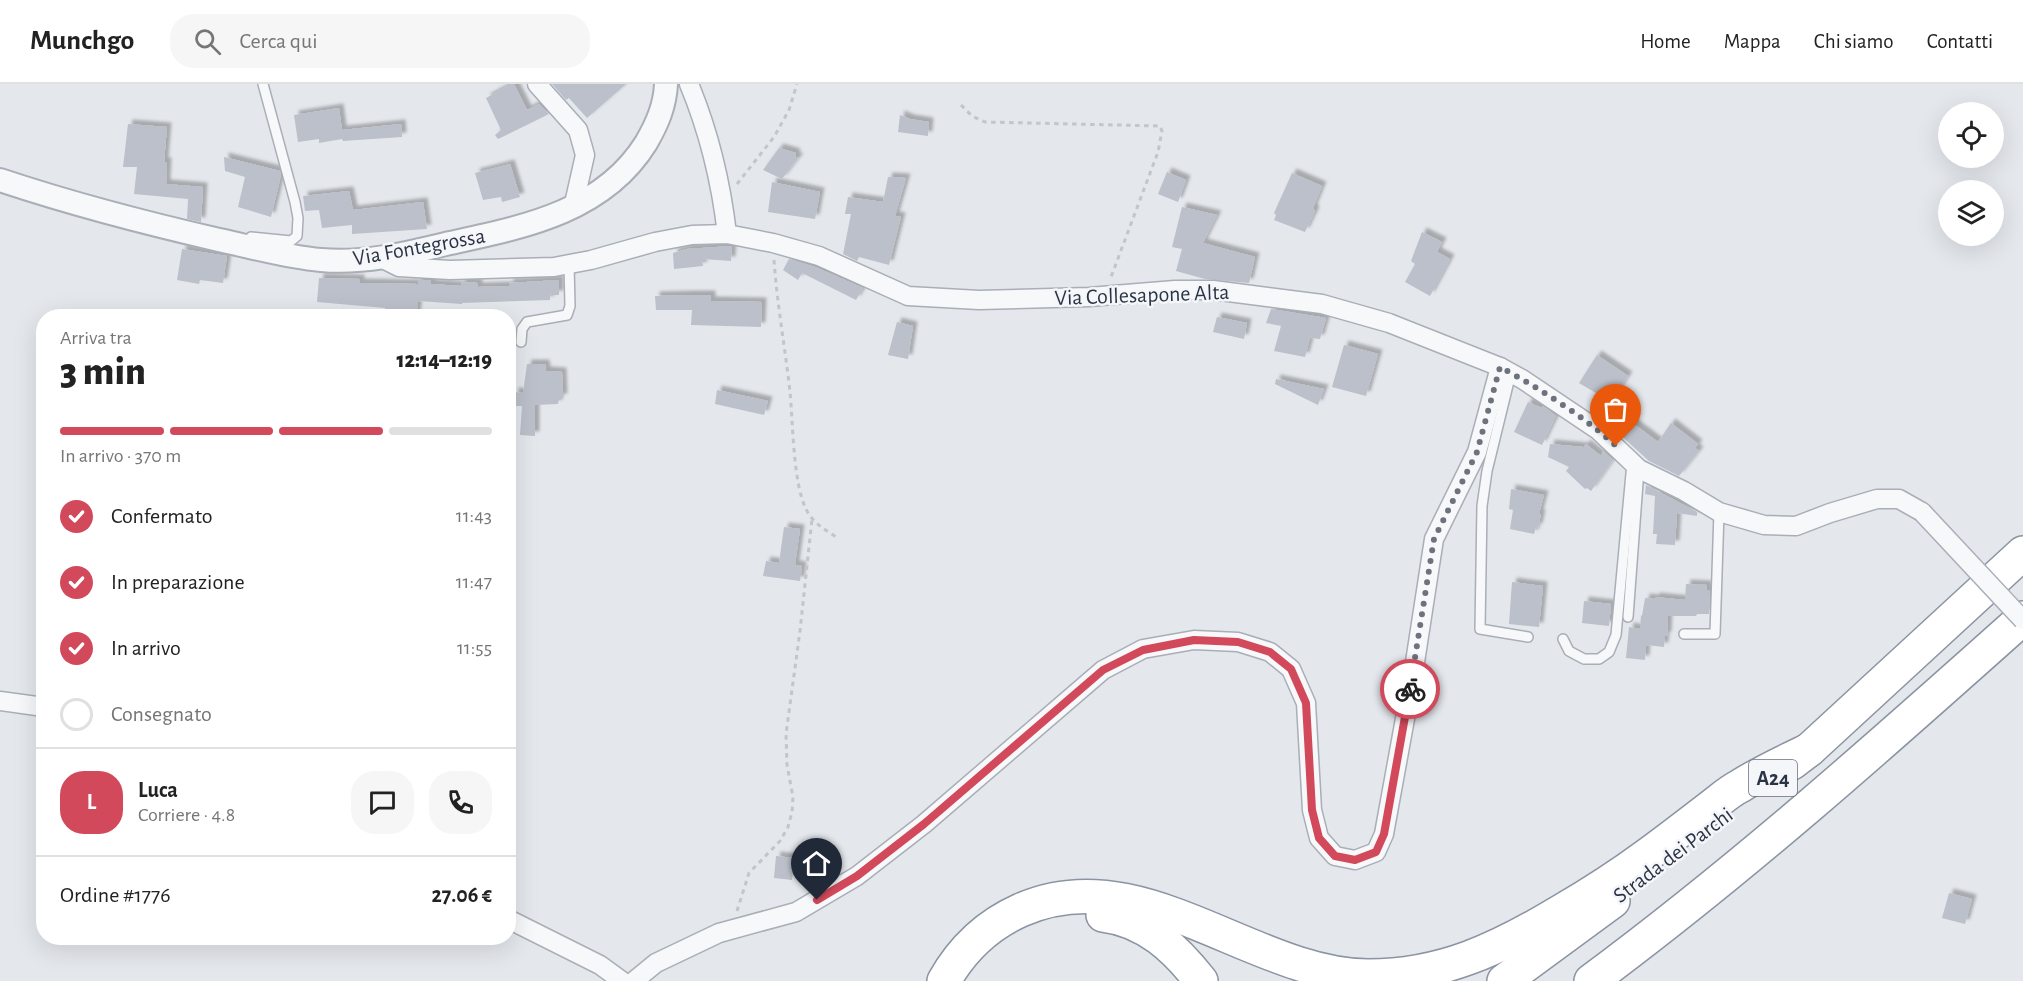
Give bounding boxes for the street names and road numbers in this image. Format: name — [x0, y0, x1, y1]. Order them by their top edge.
street label: Via Fontegrossa — [351, 225, 487, 269]
street label: Via Collesapone Alta — [1054, 281, 1230, 309]
road number: A24 — [1749, 760, 1797, 796]
street label: Strada dei Parchi — [1609, 803, 1737, 907]

